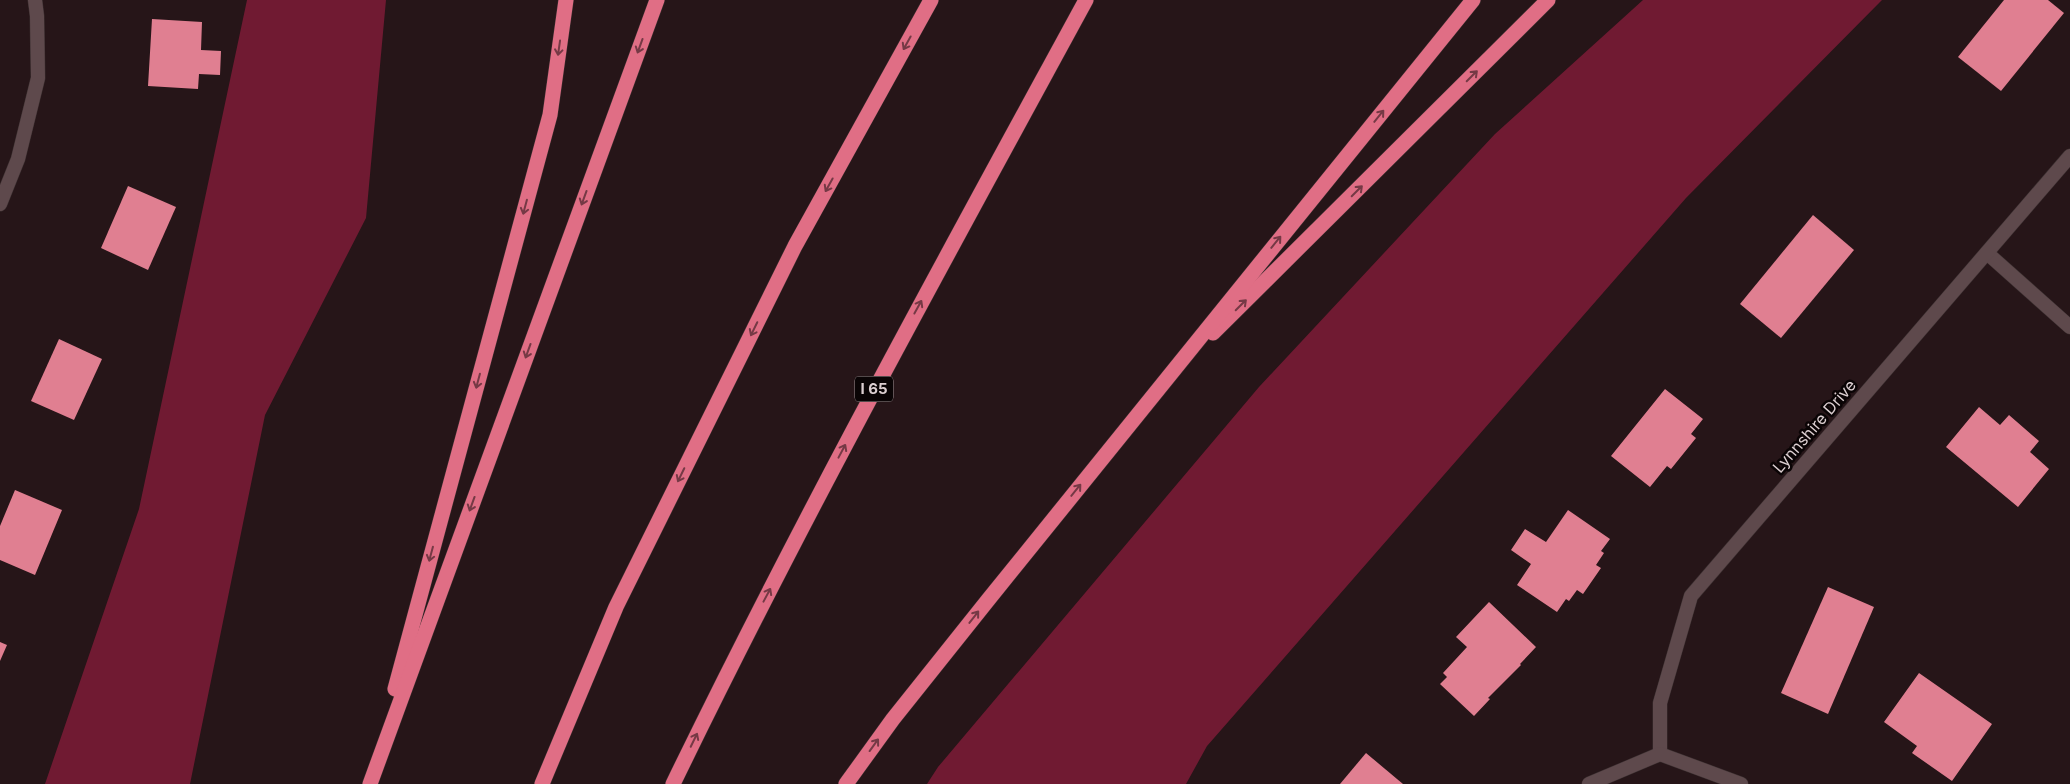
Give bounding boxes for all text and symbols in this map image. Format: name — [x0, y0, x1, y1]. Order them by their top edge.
one-way arrow — [902, 35, 912, 50]
one-way arrow — [635, 38, 644, 53]
one-way arrow — [554, 40, 564, 56]
one-way arrow — [1466, 70, 1478, 82]
one-way arrow — [1373, 110, 1384, 123]
one-way arrow — [823, 177, 833, 192]
one-way arrow — [1350, 185, 1362, 197]
one-way arrow — [579, 190, 588, 206]
one-way arrow — [520, 198, 530, 214]
one-way arrow — [1271, 236, 1282, 249]
one-way arrow — [1235, 299, 1248, 311]
one-way arrow — [914, 301, 924, 315]
one-way arrow — [749, 321, 758, 336]
one-way arrow — [523, 343, 532, 358]
one-way arrow — [473, 372, 483, 388]
street label: Lynnshire Drive — [1768, 375, 1860, 477]
road number: I 65 — [855, 376, 893, 402]
one-way arrow — [837, 443, 847, 458]
one-way arrow — [676, 467, 686, 482]
one-way arrow — [1071, 484, 1082, 497]
one-way arrow — [467, 495, 476, 511]
one-way arrow — [426, 546, 436, 562]
one-way arrow — [762, 587, 772, 602]
one-way arrow — [969, 610, 980, 623]
one-way arrow — [690, 733, 699, 748]
one-way arrow — [869, 739, 880, 752]

